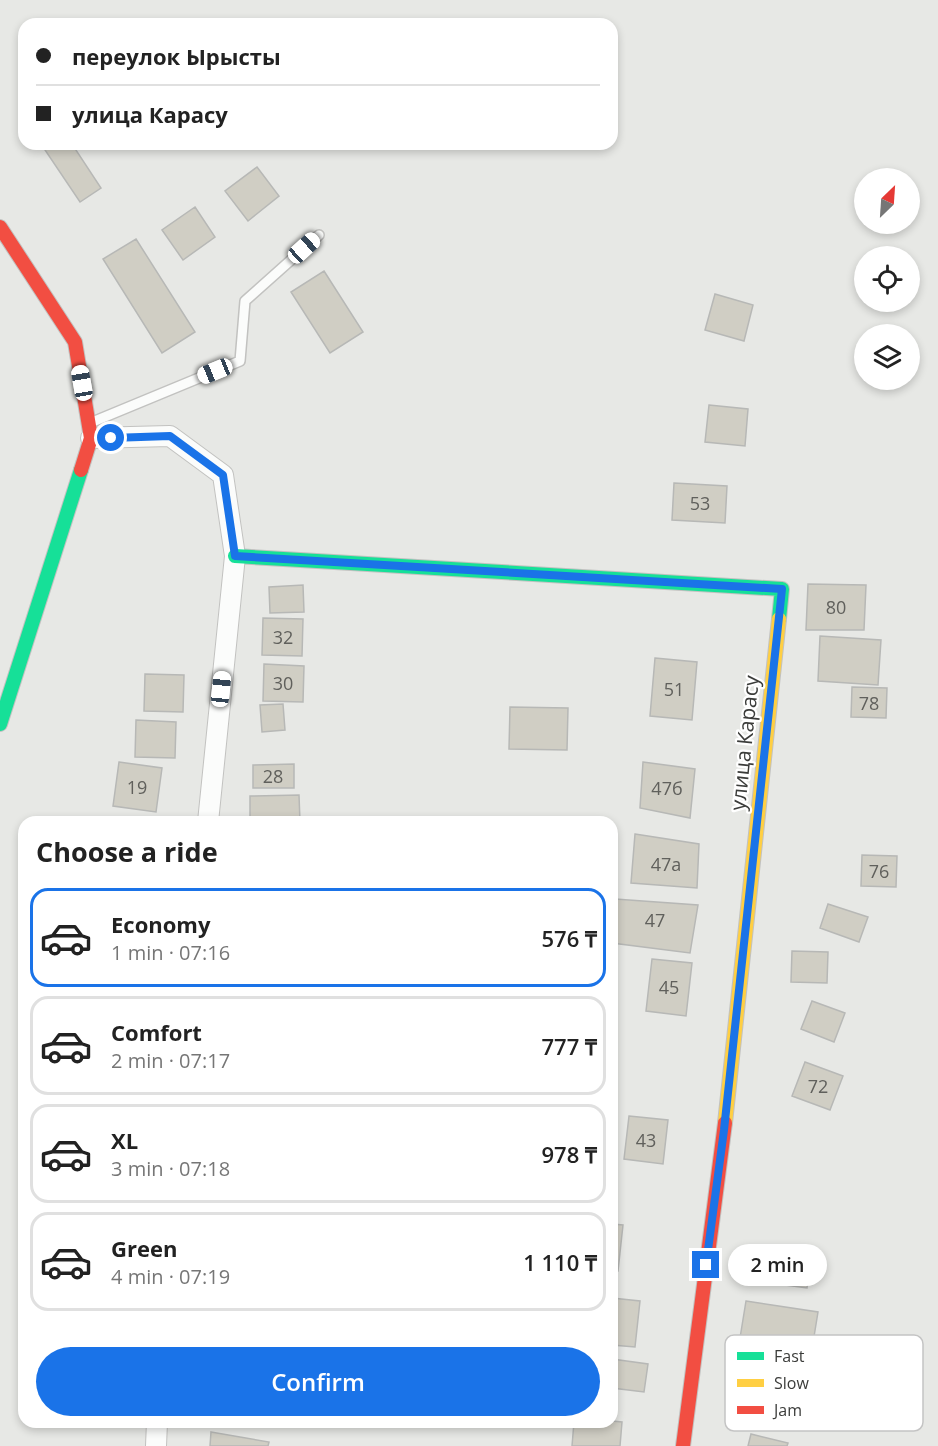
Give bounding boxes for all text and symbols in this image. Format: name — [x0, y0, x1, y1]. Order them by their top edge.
text: переулок Ырысты — [72, 41, 281, 71]
text: улица Карасу — [72, 99, 228, 129]
north arrow — [854, 168, 920, 234]
map controls — [854, 168, 920, 390]
car — [285, 229, 323, 267]
button: locate — [854, 246, 920, 312]
button: layers — [854, 324, 920, 390]
car — [195, 356, 235, 386]
car — [70, 364, 94, 402]
route start — [97, 424, 124, 451]
house number: 53 — [690, 491, 710, 515]
house number: 80 — [826, 595, 846, 619]
house number: 32 — [273, 625, 293, 649]
car — [210, 670, 232, 708]
house number: 30 — [273, 671, 293, 695]
street label: улица Карасу — [723, 674, 765, 812]
house number: 51 — [664, 677, 684, 701]
house number: 78 — [859, 691, 879, 715]
house number: 28 — [263, 764, 283, 788]
house number: 19 — [127, 775, 147, 799]
house number: 47б — [651, 776, 683, 800]
text: Choose a ride — [36, 833, 218, 870]
house number: 47а — [651, 852, 681, 876]
house number: 76 — [869, 859, 889, 883]
house number: 47 — [645, 908, 665, 932]
text: Economy — [111, 909, 210, 939]
icon: car — [39, 911, 93, 965]
text: 576 ₸ — [542, 923, 597, 953]
text: 1 min · 07:16 — [111, 939, 230, 966]
house number: 45 — [659, 975, 679, 999]
text: Comfort — [111, 1017, 202, 1047]
icon: car — [39, 1019, 93, 1073]
text: 777 ₸ — [542, 1031, 597, 1061]
text: 2 min · 07:17 — [111, 1047, 230, 1074]
house number: 72 — [808, 1074, 828, 1098]
text: XL — [111, 1125, 138, 1155]
icon: car — [39, 1127, 93, 1181]
house number: 43 — [636, 1128, 656, 1152]
text: 978 ₸ — [542, 1139, 597, 1169]
text: 3 min · 07:18 — [111, 1155, 230, 1182]
text: Green — [111, 1233, 177, 1263]
icon: car — [39, 1235, 93, 1289]
callout: 2 min — [727, 1244, 826, 1286]
text: 1 110 ₸ — [523, 1247, 597, 1277]
route end — [692, 1251, 719, 1278]
text: 2 min — [751, 1251, 805, 1278]
text: 4 min · 07:19 — [111, 1263, 230, 1290]
legend — [725, 1335, 923, 1431]
text: Fast — [774, 1345, 805, 1367]
button: Confirm — [36, 1347, 600, 1416]
text: Slow — [774, 1372, 809, 1394]
text: Jam — [772, 1399, 802, 1421]

